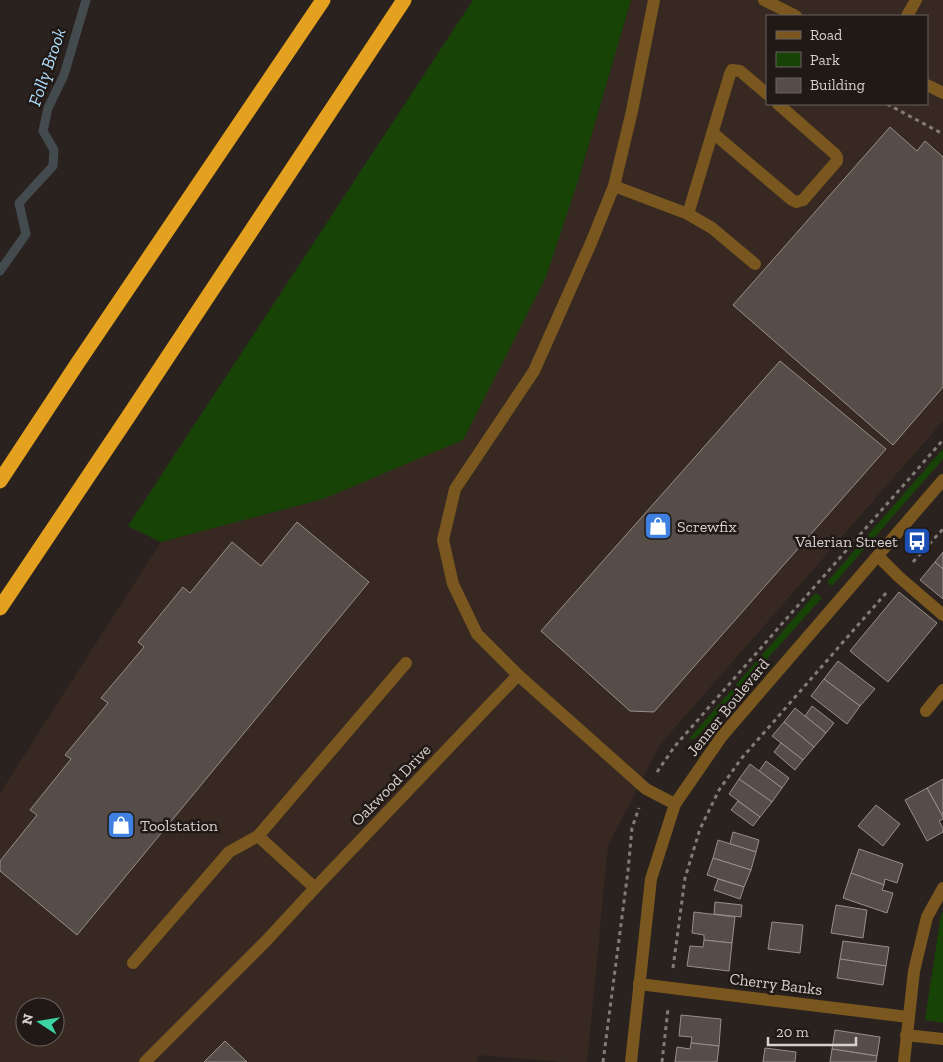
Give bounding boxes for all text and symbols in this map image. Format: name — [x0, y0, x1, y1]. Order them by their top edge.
legend — [766, 15, 928, 105]
water label: Folly Brook — [23, 25, 71, 109]
text: Road — [810, 26, 843, 44]
text: Park — [810, 51, 840, 69]
text: Building — [810, 76, 865, 94]
shop icon: Screwfix — [643, 511, 673, 541]
place label: Screwfix — [677, 517, 737, 536]
bus stop icon: Valerian Street — [902, 526, 932, 556]
place label: Valerian Street — [794, 532, 898, 551]
street label: Jenner Boulevard — [683, 654, 773, 760]
street label: Oakwood Drive — [347, 740, 435, 830]
shop icon: Toolstation — [106, 810, 136, 840]
place label: Toolstation — [140, 816, 219, 835]
street label: Cherry Banks — [728, 969, 824, 999]
north arrow — [15, 997, 65, 1047]
text: N — [18, 1012, 37, 1026]
scale bar — [768, 1014, 856, 1046]
text: 20 m — [776, 1023, 809, 1041]

